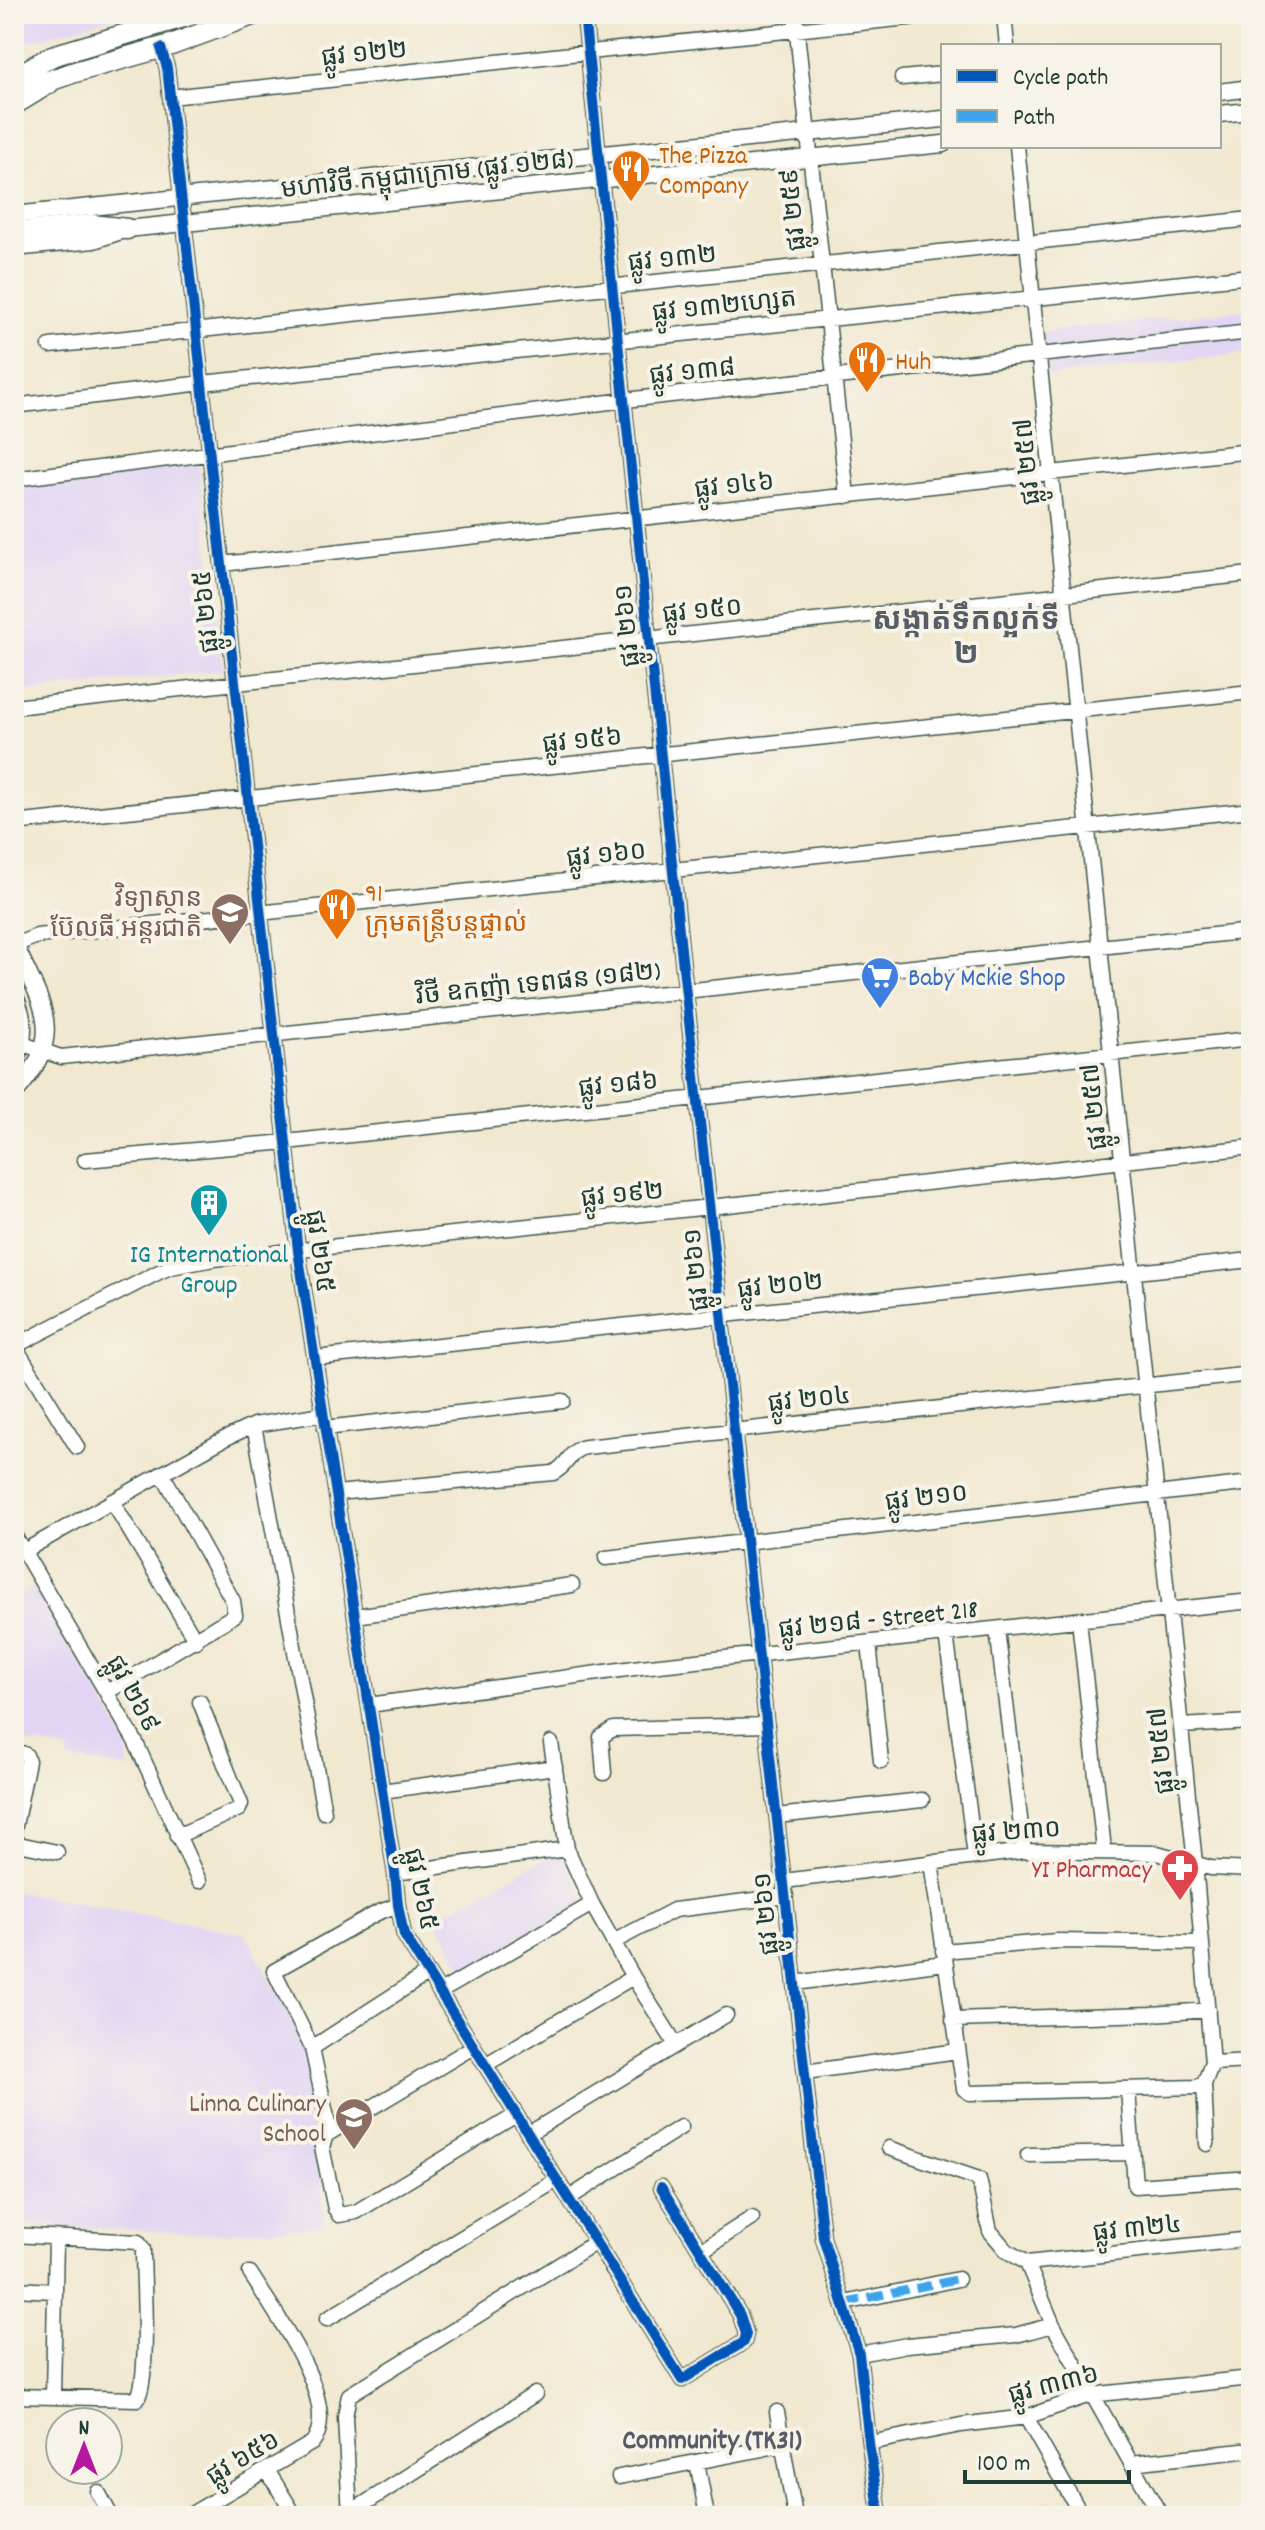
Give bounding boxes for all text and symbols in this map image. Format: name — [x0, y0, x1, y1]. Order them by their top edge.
street label: ផ្លូវ ១២២ — [319, 33, 410, 80]
legend — [941, 44, 1221, 148]
text: Cycle path — [1013, 62, 1108, 96]
text: Path — [1013, 102, 1055, 136]
place label: The Pizza Company — [659, 139, 748, 206]
street label: មហាវិថី កម្ពុជាក្រោម (ផ្លូវ ១២៨) — [279, 142, 576, 212]
restaurant icon: The Pizza Company — [610, 148, 652, 203]
street label: ផ្លូវ ២៥៩ — [773, 166, 820, 253]
street label: ផ្លូវ ១៣២ — [626, 237, 719, 285]
street label: ផ្លូវ ១៣២ហ្សេត — [650, 281, 799, 335]
restaurant icon: Huh — [846, 339, 888, 394]
place label: Huh — [895, 345, 931, 382]
street label: ផ្លូវ ១៣៨ — [647, 351, 737, 398]
street label: ផ្លូវ ២៥៧ — [1007, 416, 1054, 507]
street label: ផ្លូវ ១៤៦ — [692, 465, 776, 512]
street label: ផ្លូវ ២៦៥ — [186, 568, 233, 655]
street label: ផ្លូវ ២៦១ — [607, 582, 654, 669]
street label: ផ្លូវ ១៥០ — [660, 590, 744, 637]
district label: សង្កាត់ទឹកល្អក់ទី ២ — [872, 601, 1060, 679]
street label: ផ្លូវ ១៥៦ — [540, 720, 624, 767]
street label: ផ្លូវ ១៦០ — [564, 834, 648, 881]
place label: 91 ក្រុមតន្រ្តីបន្តផ្ទាល់ — [365, 877, 527, 944]
place label: វិទ្យាស្ថាន ប៊ែលធី អន្ដរជាតិ — [50, 882, 202, 949]
restaurant icon: 91 ក្រុមតន្រ្តីបន្តផ្ទាល់ — [316, 886, 358, 941]
school or university icon: វិទ្យាស្ថាន ប៊ែលធី អន្ដរជាតិ — [209, 891, 251, 946]
street label: វិថី ឧកញ៉ា ទេពផន (១៨២) — [413, 953, 663, 1017]
supermarket icon: Baby Mckie Shop — [859, 955, 901, 1010]
place label: Baby Mckie Shop — [908, 961, 1066, 998]
street label: ផ្លូវ ២៥៧ — [1074, 1061, 1121, 1152]
street label: ផ្លូវ ១៨៦ — [576, 1064, 660, 1111]
street label: ផ្លូវ ១៩២ — [579, 1174, 666, 1221]
building icon: IG International Group — [188, 1182, 230, 1237]
street label: ផ្លូវ ២៦៥ — [292, 1208, 342, 1296]
street label: ផ្លូវ ២៦១ — [676, 1226, 723, 1313]
place label: IG International Group — [130, 1238, 288, 1305]
street label: ផ្លូវ ២០២ — [735, 1265, 826, 1312]
street label: ផ្លូវ ២០៤ — [766, 1379, 853, 1426]
street label: ផ្លូវ ២១០ — [883, 1476, 970, 1525]
street label: ផ្លូវ ២១៨ - Street 218 — [777, 1593, 980, 1652]
street label: ផ្លូវ ២៦៩ — [93, 1649, 167, 1741]
street label: ផ្លូវ ២៥៧ — [1141, 1705, 1188, 1796]
street label: ផ្លូវ ២៣០ — [970, 1812, 1062, 1857]
street label: ផ្លូវ ២៦៥ — [390, 1845, 445, 1935]
pharmacy icon: YI Pharmacy — [1159, 1847, 1201, 1902]
place label: YI Pharmacy — [1032, 1853, 1152, 1890]
street label: ផ្លូវ ២៦១ — [746, 1870, 793, 1957]
place label: Linna Culinary School — [189, 2087, 326, 2154]
school or university icon: Linna Culinary School — [333, 2096, 375, 2151]
street label: ផ្លូវ ៣២៤ — [1091, 2207, 1184, 2255]
street label: ផ្លូវ ៣៣៦ — [1005, 2357, 1103, 2417]
north arrow — [44, 2406, 124, 2486]
text: N — [79, 2414, 90, 2445]
street label: ផ្លូវ ៦៥៦ — [200, 2423, 289, 2498]
district label: Community (TK31) — [622, 2423, 802, 2463]
scale bar — [965, 2434, 1129, 2484]
text: 100 m — [977, 2448, 1030, 2482]

